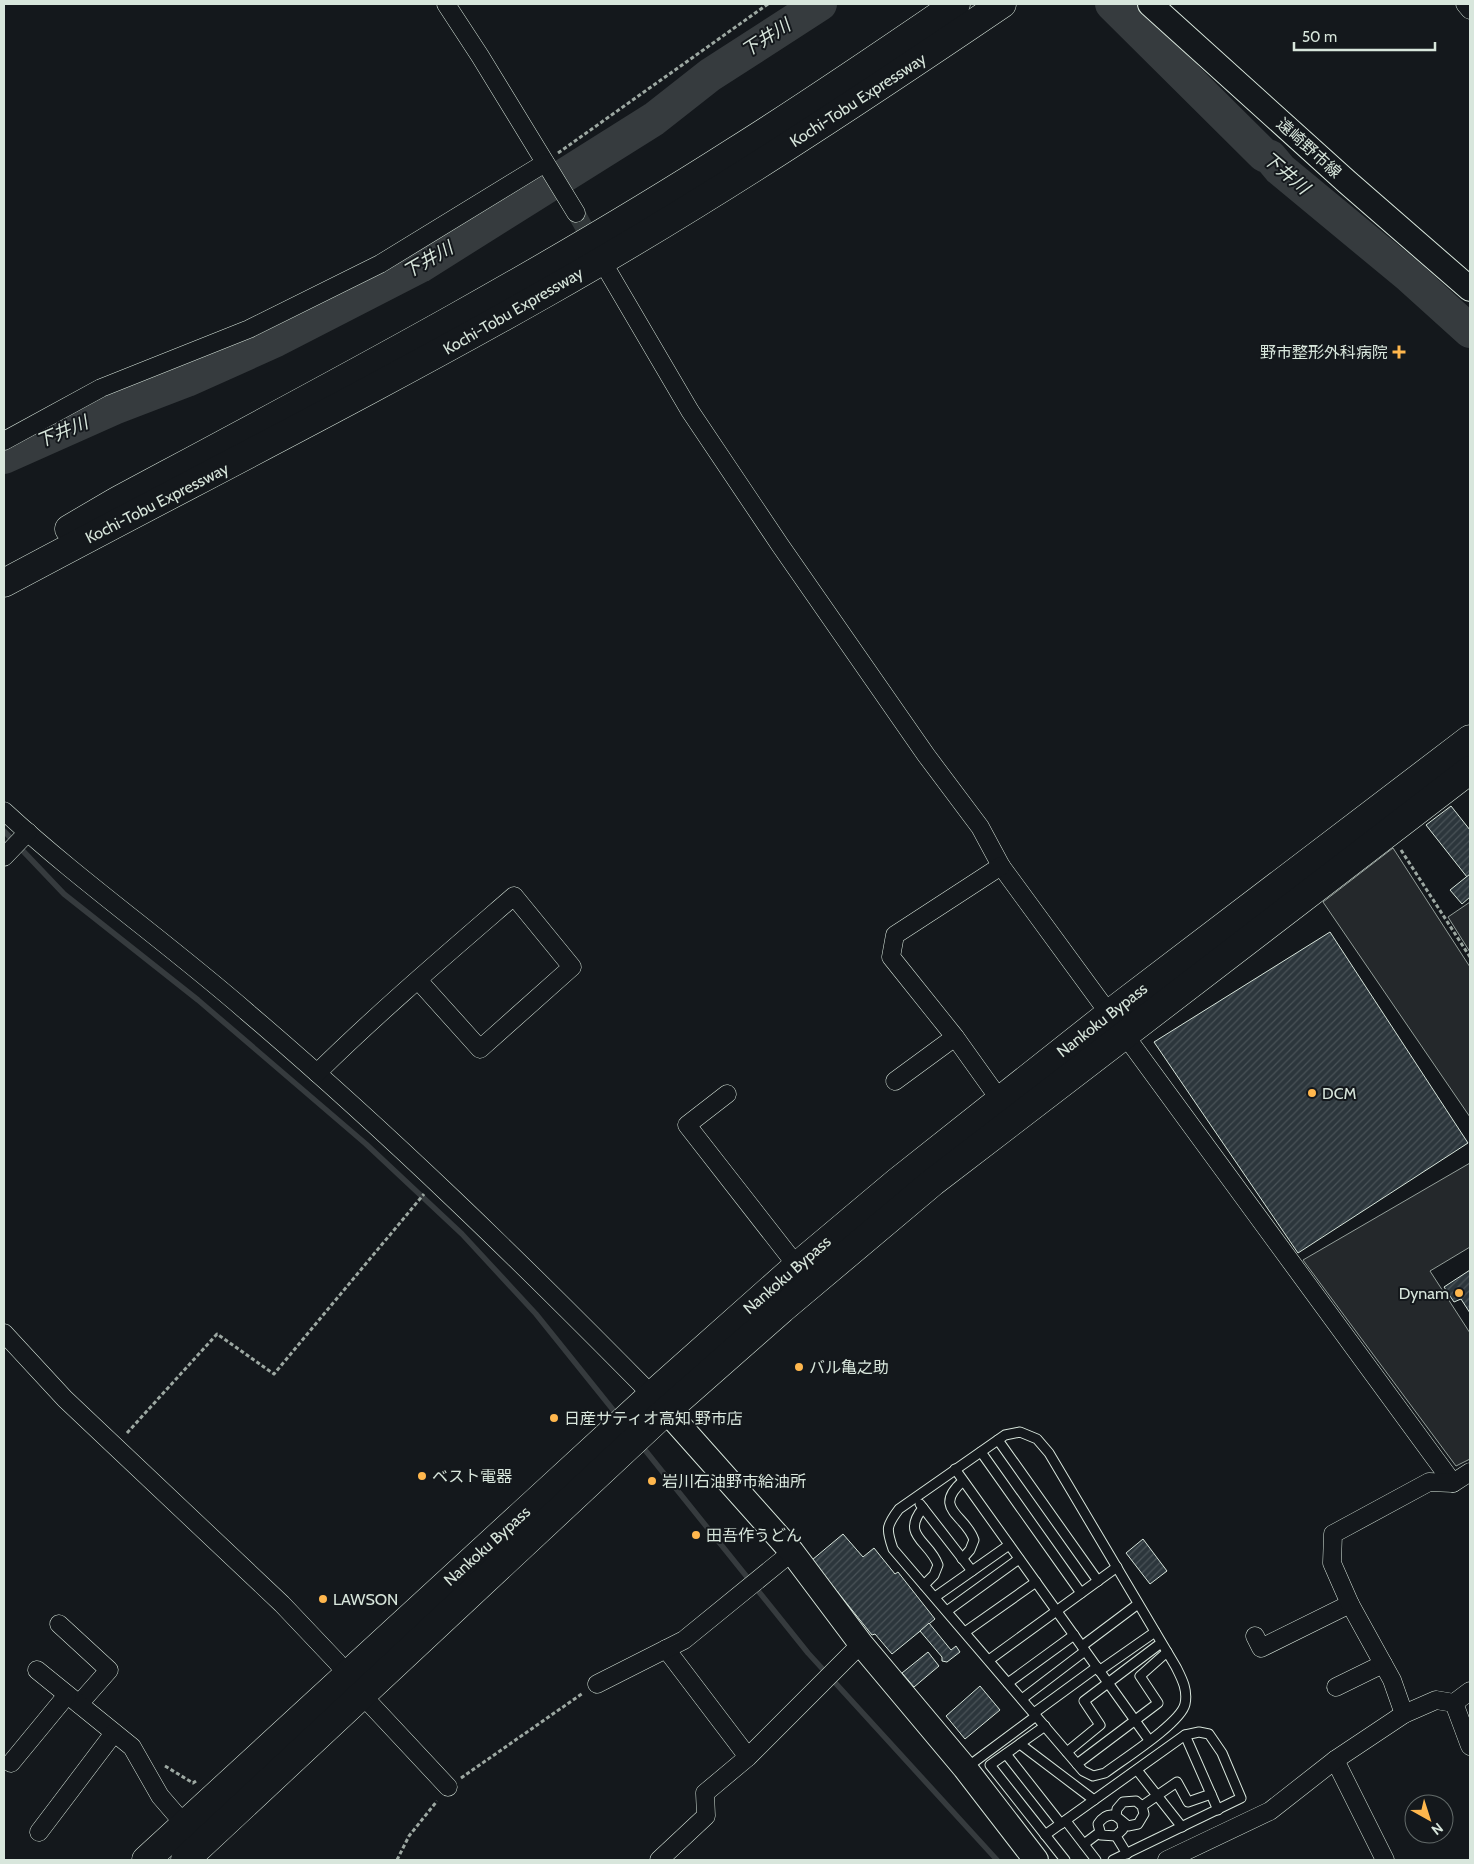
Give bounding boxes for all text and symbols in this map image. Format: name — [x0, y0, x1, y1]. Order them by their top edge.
water label: 下井川 — [737, 13, 796, 62]
scale bar — [1294, 20, 1435, 52]
text: 50 m — [1302, 28, 1337, 46]
street label: Kochi-Tobu Expressway — [786, 49, 930, 151]
street label: 遠崎野市線 — [1273, 114, 1345, 182]
water label: 下井川 — [1258, 147, 1315, 200]
water label: 下井川 — [399, 236, 459, 283]
street label: Kochi-Tobu Expressway — [440, 263, 586, 359]
place label: 野市整形外科病院 — [1260, 343, 1388, 362]
marker: 野市整形外科病院 — [1392, 345, 1406, 359]
water label: 下井川 — [33, 411, 93, 453]
street label: Kochi-Tobu Expressway — [82, 459, 232, 547]
street label: Nankoku Bypass — [1053, 979, 1151, 1061]
place label: DCM — [1322, 1084, 1356, 1103]
marker: DCM — [1306, 1087, 1318, 1099]
street label: Nankoku Bypass — [739, 1232, 835, 1318]
place label: Dynam — [1399, 1284, 1449, 1303]
marker: Dynam — [1453, 1287, 1465, 1299]
place label: バル亀之助 — [809, 1358, 889, 1377]
marker: バル亀之助 — [793, 1361, 805, 1373]
place label: 日産サティオ高知 野市店 — [564, 1409, 743, 1428]
marker: 日産サティオ高知 野市店 — [548, 1412, 560, 1424]
place label: ベスト電器 — [432, 1467, 512, 1486]
marker: ベスト電器 — [416, 1470, 428, 1482]
place label: 岩川石油野市給油所 — [662, 1472, 806, 1491]
marker: 岩川石油野市給油所 — [646, 1475, 658, 1487]
street label: Nankoku Bypass — [440, 1502, 534, 1590]
place label: 田吾作うどん — [706, 1526, 802, 1545]
marker: 田吾作うどん — [690, 1529, 702, 1541]
place label: LAWSON — [333, 1590, 398, 1609]
marker: LAWSON — [317, 1593, 329, 1605]
north arrow — [1404, 1794, 1454, 1844]
text: N — [1428, 1819, 1447, 1839]

